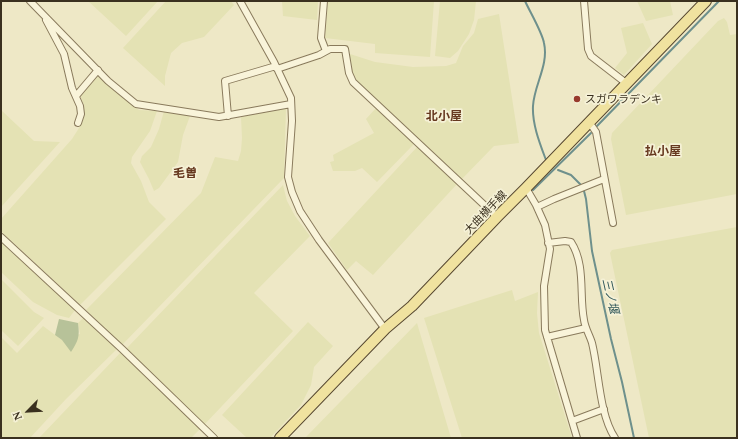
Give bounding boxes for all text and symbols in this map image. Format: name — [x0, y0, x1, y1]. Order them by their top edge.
place label: スガワラデンキ — [585, 92, 662, 106]
marker: スガワラデンキ — [572, 94, 582, 104]
district label: 北小屋 — [426, 108, 462, 122]
district label: 払小屋 — [645, 143, 681, 157]
district label: 毛曽 — [173, 165, 197, 179]
street label: 大曲横手線 — [461, 188, 509, 236]
water label: 三ノ堰 — [600, 277, 622, 315]
north arrow — [8, 391, 48, 431]
text: N — [10, 410, 24, 422]

